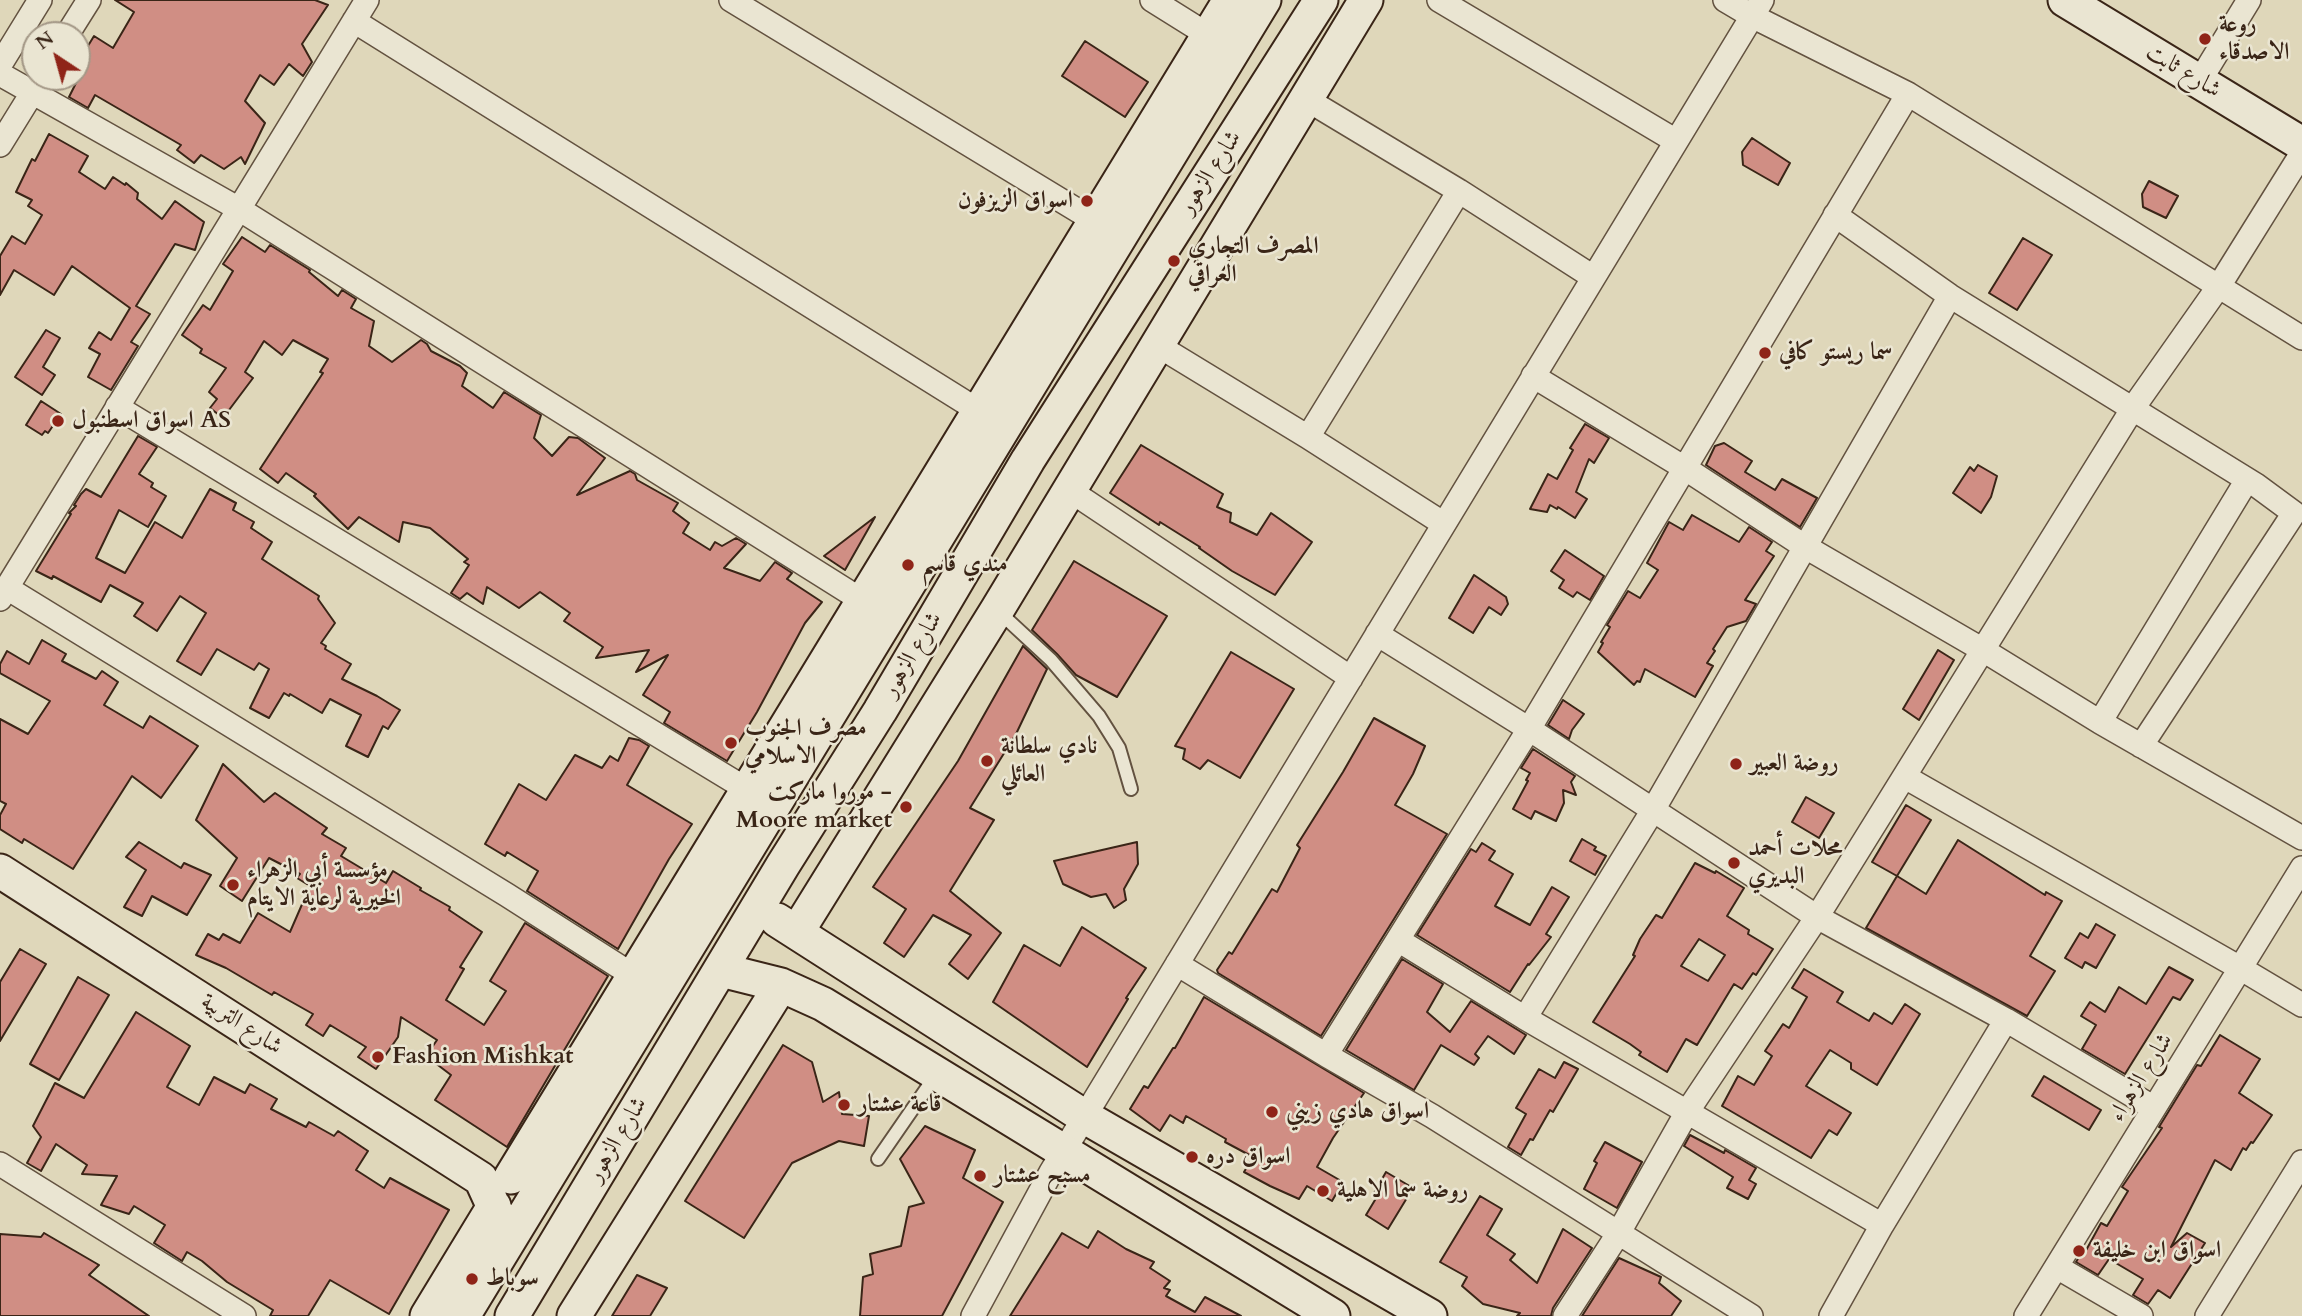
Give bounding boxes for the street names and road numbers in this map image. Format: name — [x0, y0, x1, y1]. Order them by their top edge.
street label: شارع ثابت — [2140, 38, 2226, 106]
street label: شارع الزهور — [1173, 126, 1249, 220]
street label: شارع الزهور — [876, 607, 950, 703]
street label: شارع التربية — [195, 988, 287, 1062]
street label: شارع الزهراء — [2104, 1028, 2180, 1128]
street label: شارع الزهور — [581, 1092, 655, 1188]

